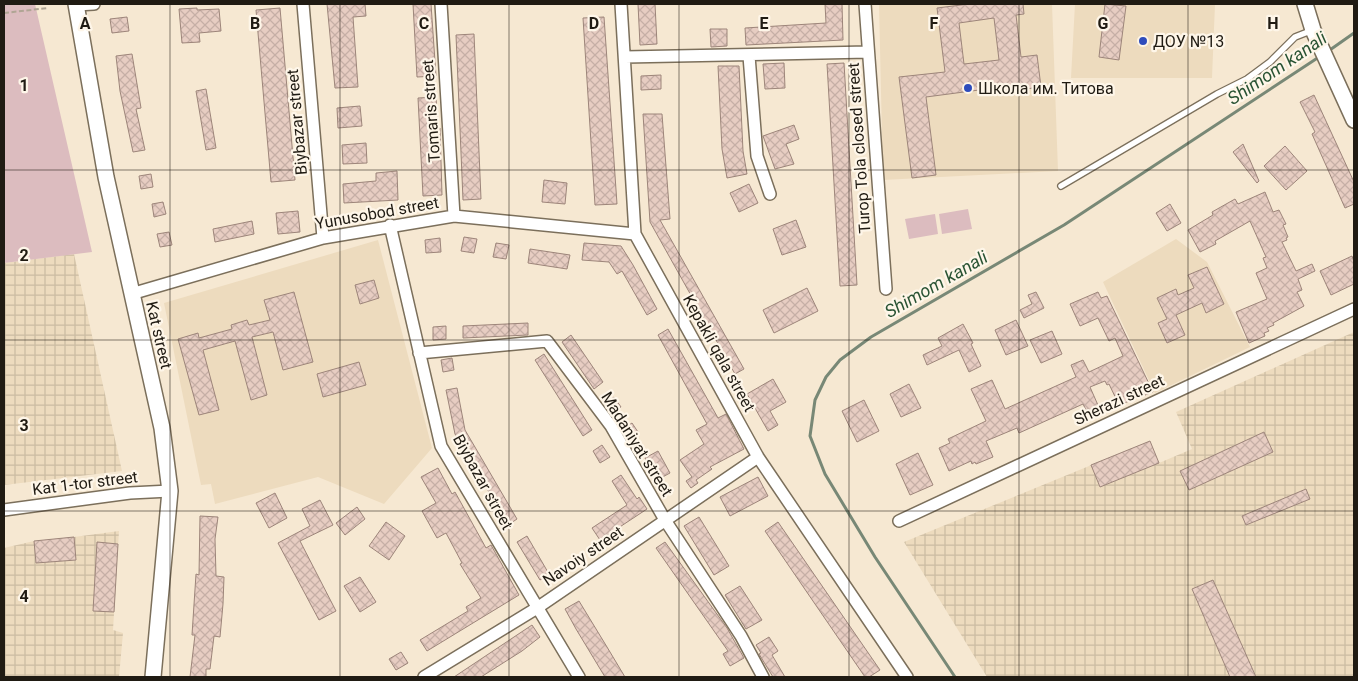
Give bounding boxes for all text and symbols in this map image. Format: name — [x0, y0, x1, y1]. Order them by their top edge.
text: A — [80, 14, 91, 33]
text: B — [250, 14, 260, 33]
text: C — [419, 14, 429, 33]
text: D — [589, 14, 599, 33]
text: E — [760, 14, 769, 33]
text: F — [930, 14, 939, 33]
text: G — [1098, 14, 1109, 33]
text: H — [1267, 14, 1279, 33]
water label: Shimom kanali — [1223, 27, 1331, 109]
place label: ДОУ №13 — [1153, 32, 1224, 51]
marker: ДОУ №13 — [1137, 35, 1149, 47]
street label: Tomaris street — [418, 59, 444, 163]
street label: Turop Tola closed street — [844, 62, 874, 234]
street label: Biybazar street — [283, 68, 311, 176]
text: 1 — [19, 76, 29, 95]
place label: Школа им. Титова — [978, 79, 1114, 98]
marker: Школа им. Титова — [962, 82, 974, 94]
street label: Yunusobod street — [314, 193, 440, 233]
text: 2 — [19, 246, 29, 265]
water label: Shimom kanali — [881, 246, 992, 322]
street label: Kepakli qala street — [679, 291, 759, 415]
street label: Kat street — [142, 299, 176, 371]
street label: Sherazi street — [1071, 371, 1167, 429]
street label: Madaniyat street — [597, 388, 677, 500]
text: 3 — [19, 416, 29, 435]
street label: Biybazar street — [449, 431, 517, 533]
street label: Kat 1-tor street — [31, 467, 139, 499]
street label: Navoiy street — [539, 522, 627, 590]
text: 4 — [19, 587, 29, 606]

